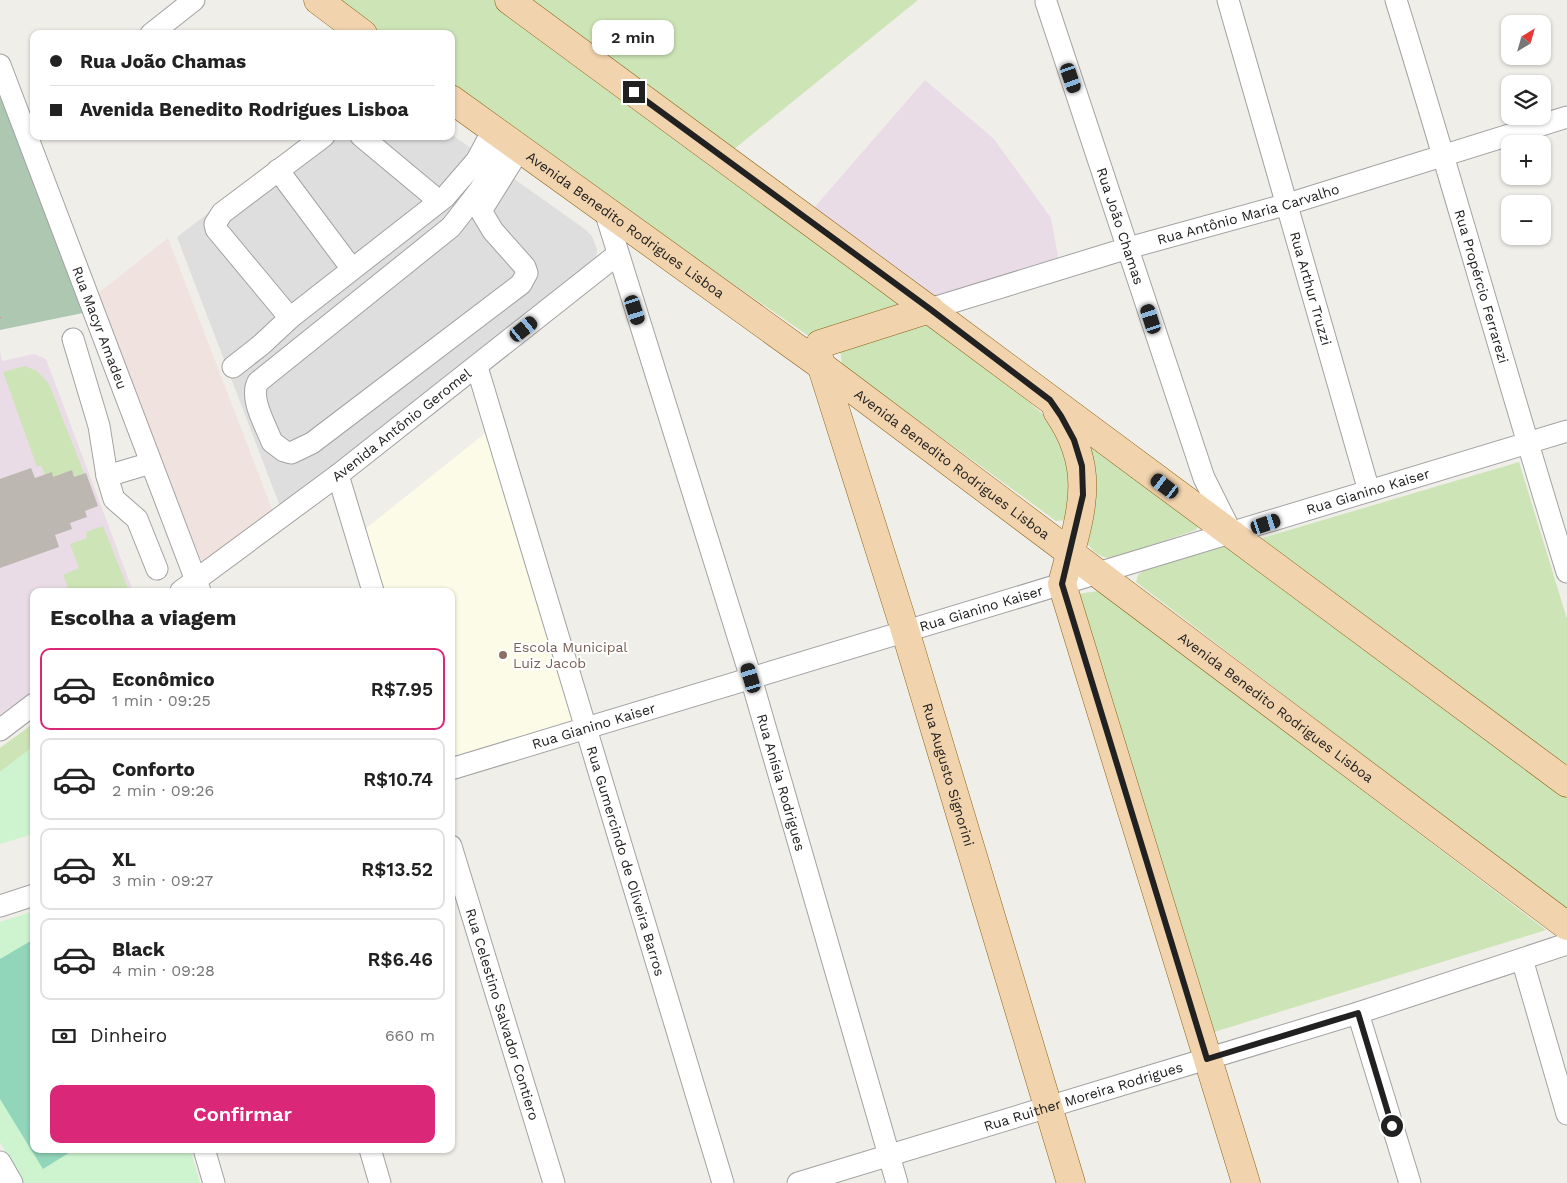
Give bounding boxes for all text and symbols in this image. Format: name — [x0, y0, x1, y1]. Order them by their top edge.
north arrow — [1501, 15, 1551, 65]
map controls — [1501, 15, 1551, 245]
callout: 2 min — [593, 19, 675, 54]
text: 2 min — [611, 28, 655, 47]
text: Rua João Chamas — [80, 50, 246, 73]
car — [1059, 61, 1082, 95]
button: layers — [1501, 75, 1551, 125]
route end — [623, 81, 645, 103]
text: Avenida Benedito Rodrigues Lisboa — [80, 98, 408, 121]
button: + — [1501, 135, 1551, 185]
street label: Avenida Benedito Rodrigues Lisboa — [523, 148, 728, 301]
street label: Rua João Chamas — [1094, 166, 1147, 286]
street label: Rua Antônio Maria Carvalho — [1155, 181, 1341, 248]
button: − — [1501, 195, 1551, 245]
street label: Rua Propércio Ferrarezi — [1451, 208, 1512, 365]
street label: Rua Arthur Truzzi — [1287, 230, 1335, 347]
street label: Rua Macyr Amadeu — [69, 264, 131, 391]
car — [623, 293, 646, 327]
car — [1139, 302, 1162, 336]
car — [507, 314, 540, 344]
street label: Avenida Antônio Geromel — [329, 365, 475, 485]
street label: Avenida Benedito Rodrigues Lisboa — [851, 386, 1053, 543]
street label: Rua Gianino Kaiser — [1304, 465, 1432, 518]
car — [1148, 471, 1181, 501]
car — [1249, 512, 1282, 536]
street label: Rua Gianino Kaiser — [918, 582, 1045, 635]
text: Escolha a viagem — [50, 605, 237, 630]
street label: Avenida Benedito Rodrigues Lisboa — [1175, 629, 1377, 786]
place label: Escola Municipal Luiz Jacob — [513, 639, 628, 671]
marker: Escola Municipal Luiz Jacob — [497, 649, 509, 661]
car — [739, 661, 762, 695]
icon: car — [52, 667, 97, 712]
text: Econômico — [112, 668, 215, 691]
text: R$7.95 — [371, 678, 433, 701]
text: 1 min · 09:25 — [112, 691, 211, 710]
street label: Rua Gianino Kaiser — [530, 700, 658, 752]
street label: Rua Augusto Signorini — [919, 701, 977, 848]
street label: Rua Anísia Rodrigues — [754, 712, 809, 853]
street label: Rua Gumercindo de Oliveira Barros — [584, 744, 668, 978]
icon: car — [52, 757, 97, 802]
text: Conforto — [112, 758, 195, 781]
text: R$10.74 — [363, 768, 433, 791]
text: 2 min · 09:26 — [112, 781, 214, 800]
icon: car — [52, 847, 97, 892]
text: XL — [112, 848, 136, 871]
text: R$13.52 — [361, 858, 433, 881]
text: 3 min · 09:27 — [112, 871, 213, 890]
street label: Rua Celestino Salvador Contiero — [463, 907, 542, 1122]
icon: car — [52, 937, 97, 982]
text: Black — [112, 938, 165, 961]
text: R$6.46 — [367, 948, 433, 971]
text: 4 min · 09:28 — [112, 961, 215, 980]
icon: cash — [50, 1022, 78, 1050]
text: Dinheiro — [90, 1024, 167, 1047]
text: 660 m — [385, 1026, 435, 1045]
street label: Rua Ruither Moreira Rodrigues — [982, 1059, 1185, 1134]
button: Confirmar — [50, 1085, 435, 1143]
route start — [1381, 1115, 1403, 1137]

